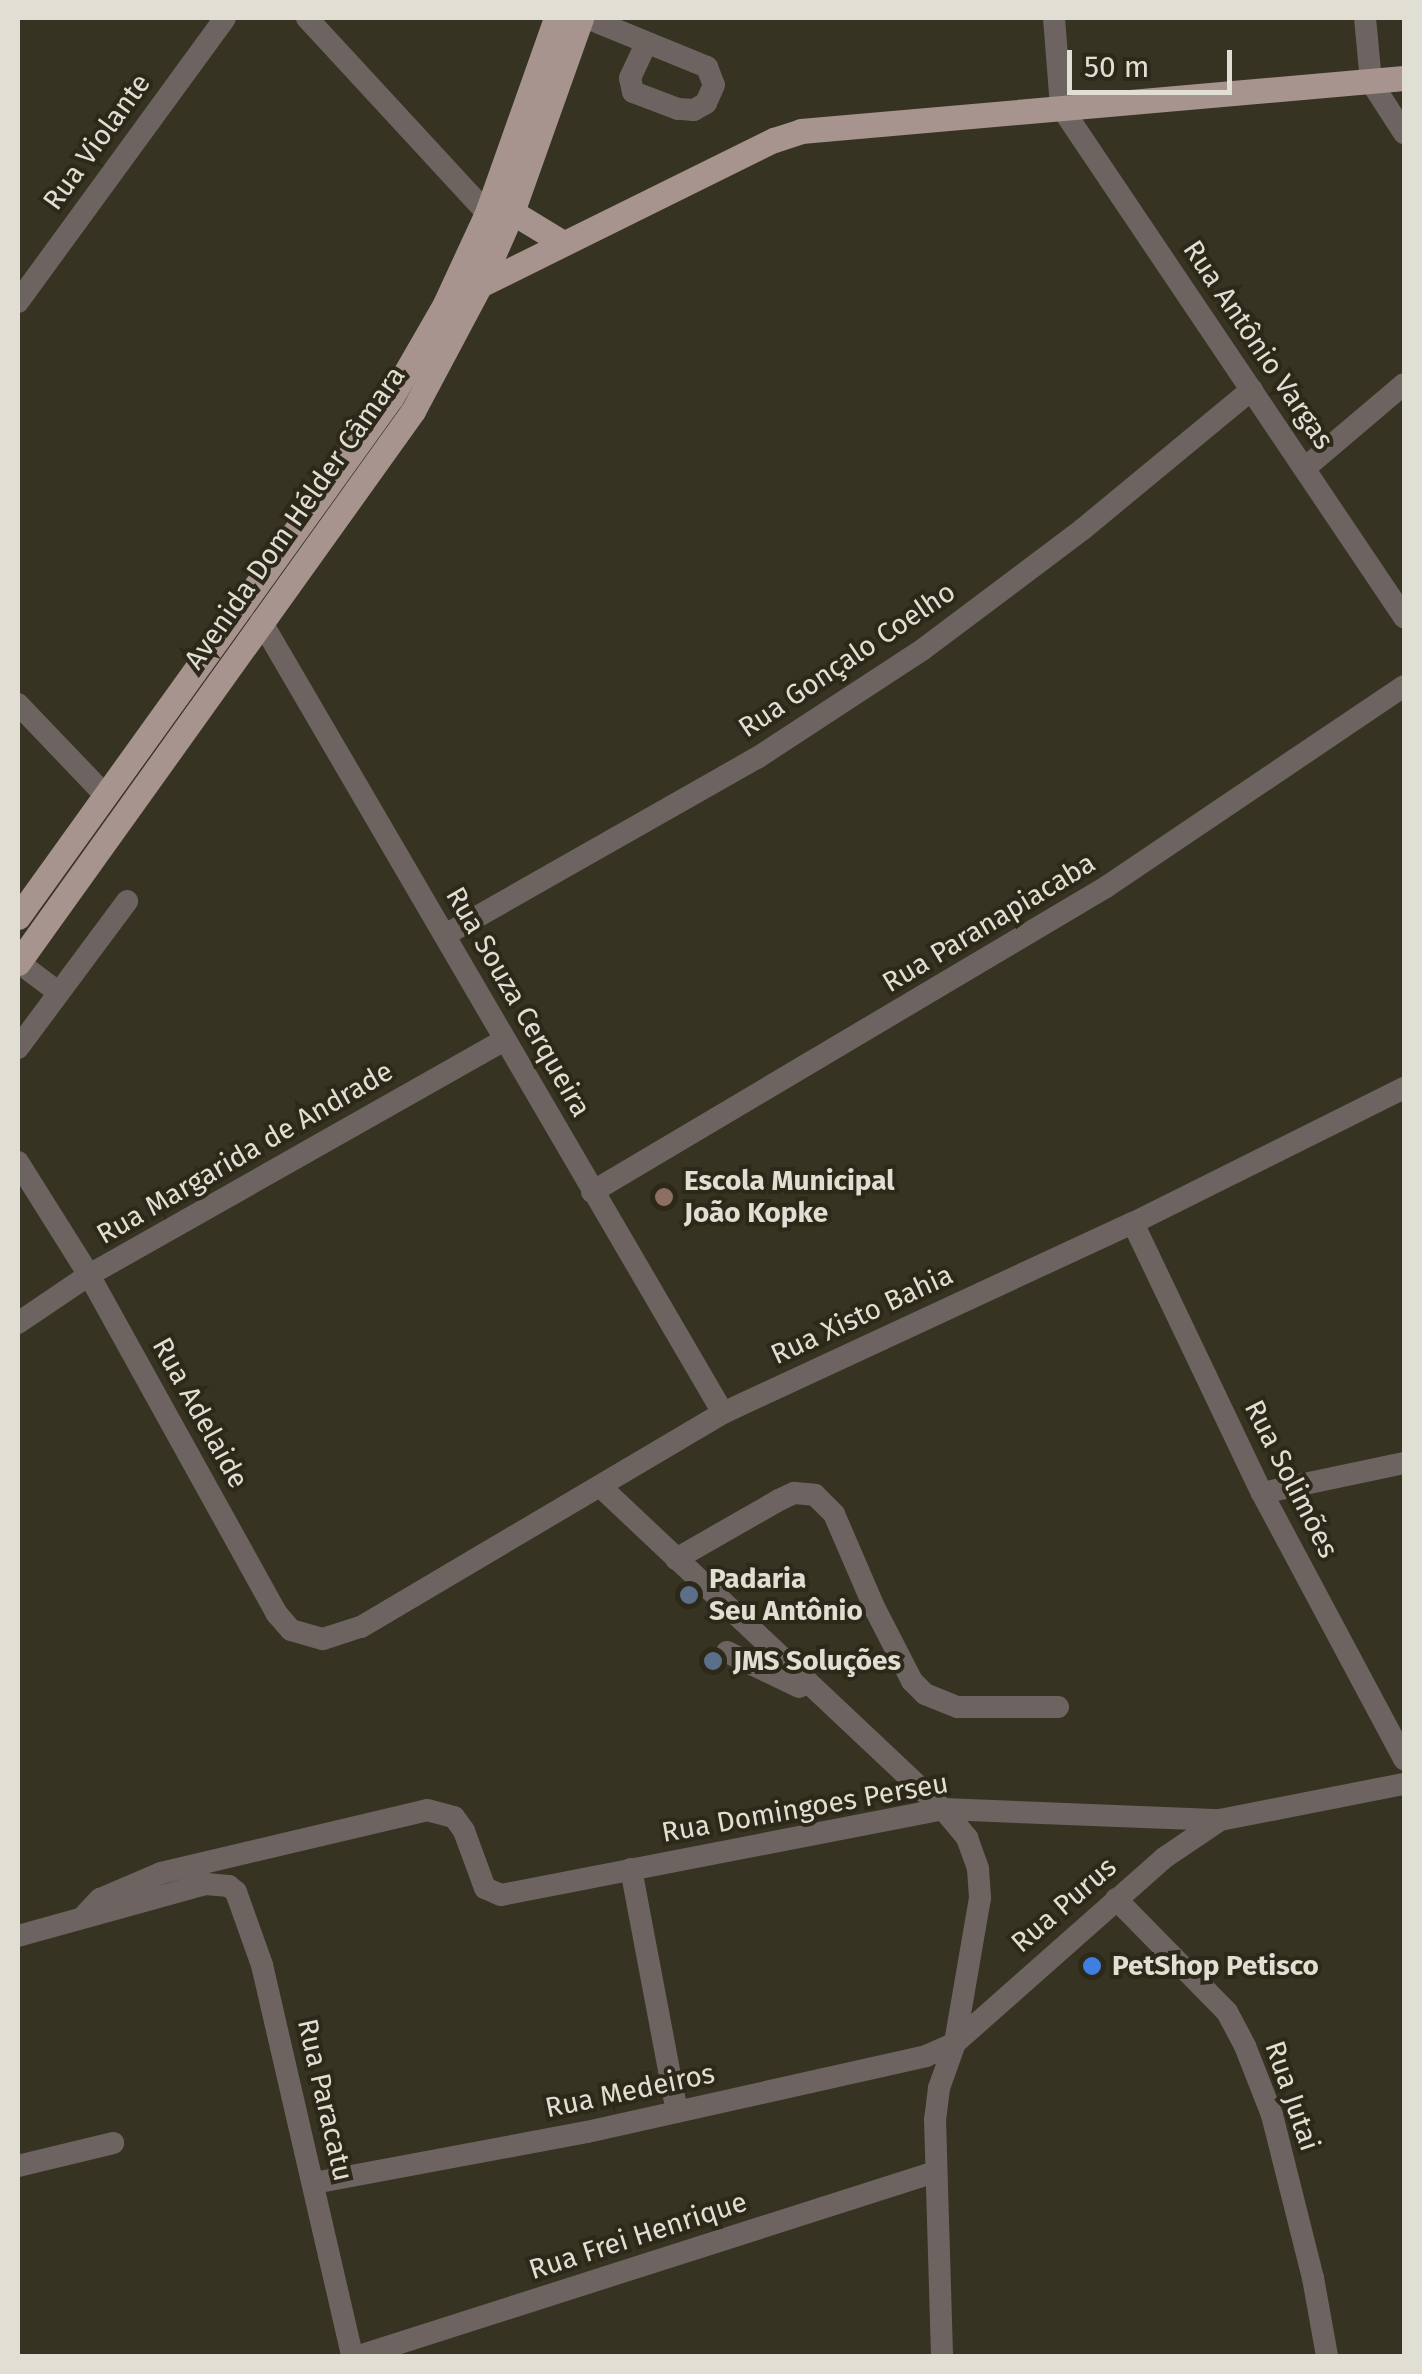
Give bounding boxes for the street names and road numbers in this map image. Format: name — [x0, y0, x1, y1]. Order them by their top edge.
street label: Rua Violante — [36, 67, 158, 217]
street label: Rua Antônio Vargas — [1176, 234, 1340, 456]
street label: Avenida Dom Hélder Câmara — [177, 360, 413, 676]
street label: Rua Gonçalo Coelho — [732, 575, 962, 745]
street label: Rua Paranapiacaba — [877, 846, 1101, 1000]
street label: Rua Souza Cerqueira — [438, 881, 598, 1123]
street label: Rua Margarida de Andrade — [91, 1054, 399, 1252]
street label: Rua Xisto Bahia — [766, 1258, 958, 1372]
street label: Rua Adelaide — [145, 1332, 255, 1494]
street label: Rua Solimões — [1237, 1395, 1345, 1563]
street label: Rua Domingoes Perseu — [659, 1766, 951, 1850]
street label: Rua Purus — [1005, 1850, 1123, 1960]
street label: Rua Paracatu — [290, 2016, 360, 2184]
street label: Rua Jutai — [1258, 2037, 1326, 2155]
street label: Rua Medeiros — [542, 2057, 718, 2125]
street label: Rua Frei Henrique — [525, 2185, 751, 2287]

